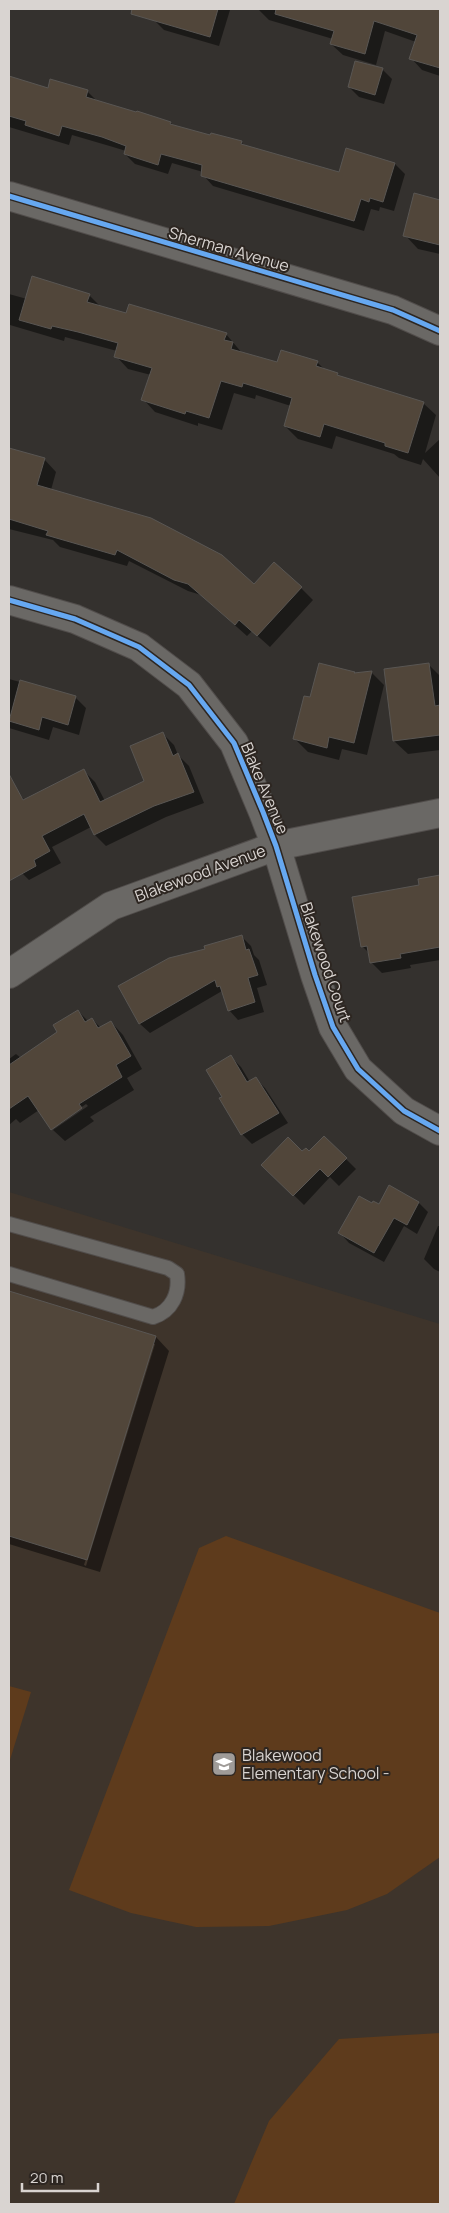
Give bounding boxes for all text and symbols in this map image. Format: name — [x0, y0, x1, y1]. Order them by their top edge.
street label: Sherman Avenue — [166, 221, 292, 277]
street label: Blake Avenue — [236, 739, 294, 837]
street label: Blakewood Avenue — [132, 839, 268, 907]
street label: Blakewood Court — [295, 899, 357, 1025]
place label: Blakewood Elementary School - — [242, 1744, 390, 1784]
school or university icon: Blakewood Elementary School - — [211, 1751, 237, 1777]
scale bar — [22, 2160, 99, 2192]
text: 20 m — [30, 2167, 63, 2188]

